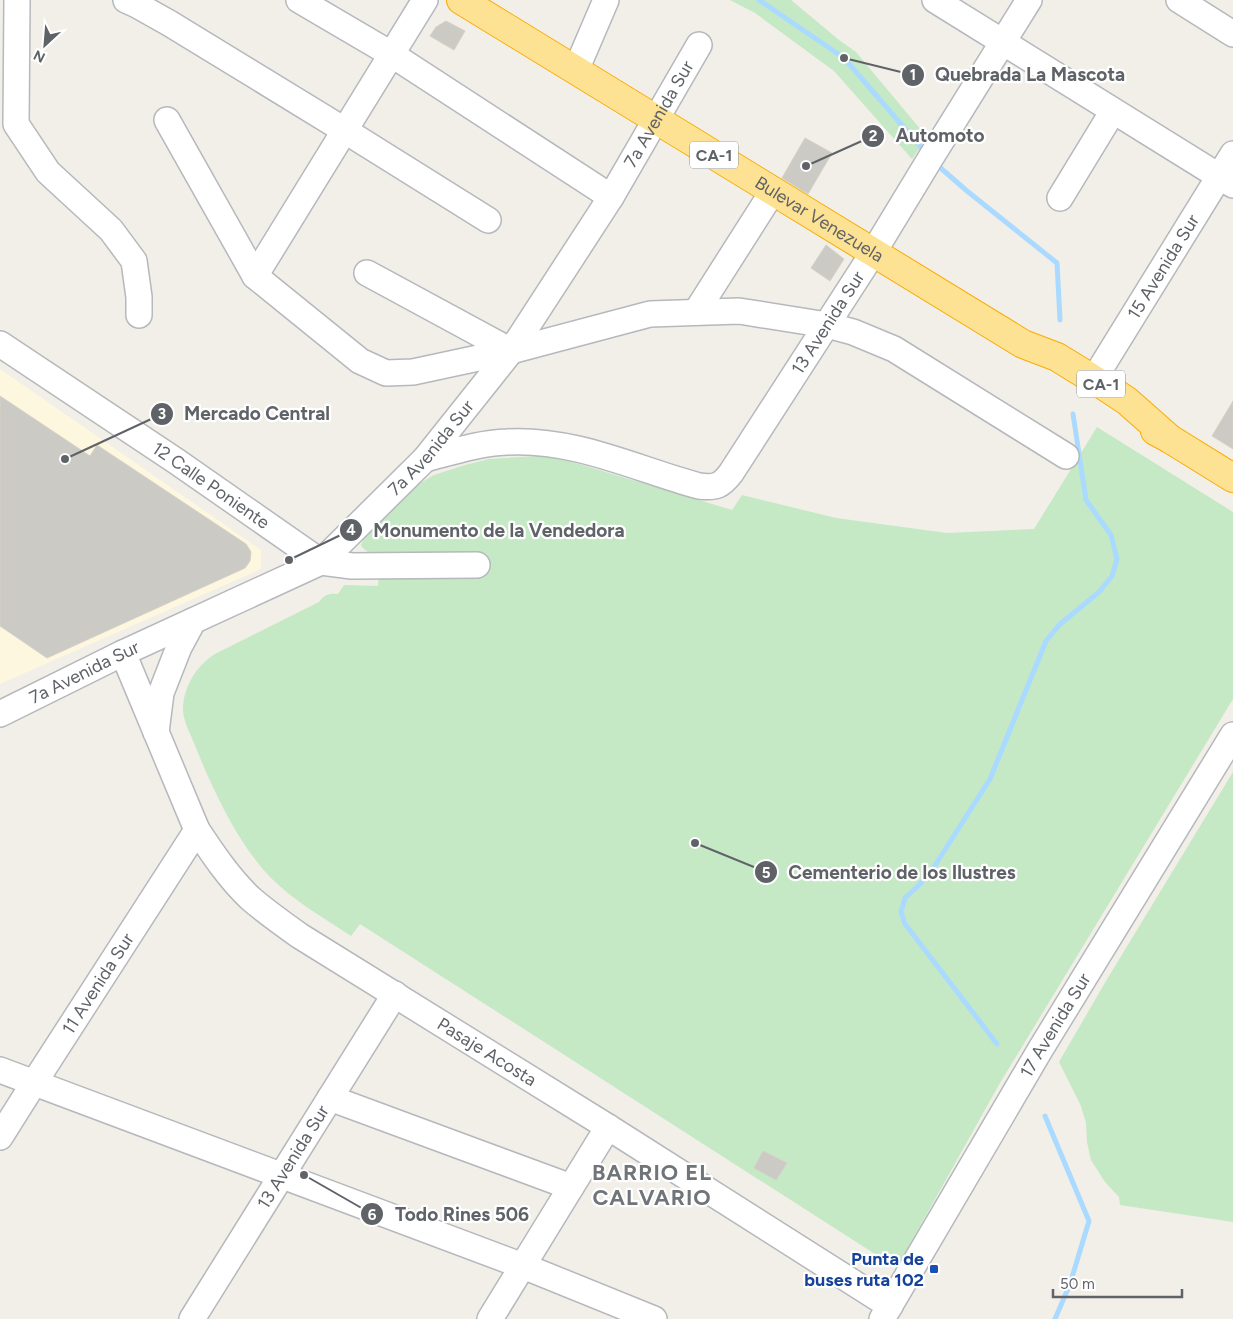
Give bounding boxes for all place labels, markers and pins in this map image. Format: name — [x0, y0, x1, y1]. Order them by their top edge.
callout: Quebrada La Mascota — [900, 58, 1135, 92]
callout: Automoto — [861, 119, 995, 153]
callout: Mercado Central — [149, 397, 340, 431]
callout: Monumento de la Vendedora — [338, 513, 635, 547]
callout: Cementerio de los Ilustres — [753, 855, 1026, 889]
callout: Todo Rines 506 — [360, 1197, 539, 1231]
place label: Punta de buses ruta 102 — [804, 1248, 924, 1291]
marker: Punta de buses ruta 102 — [928, 1263, 940, 1275]

